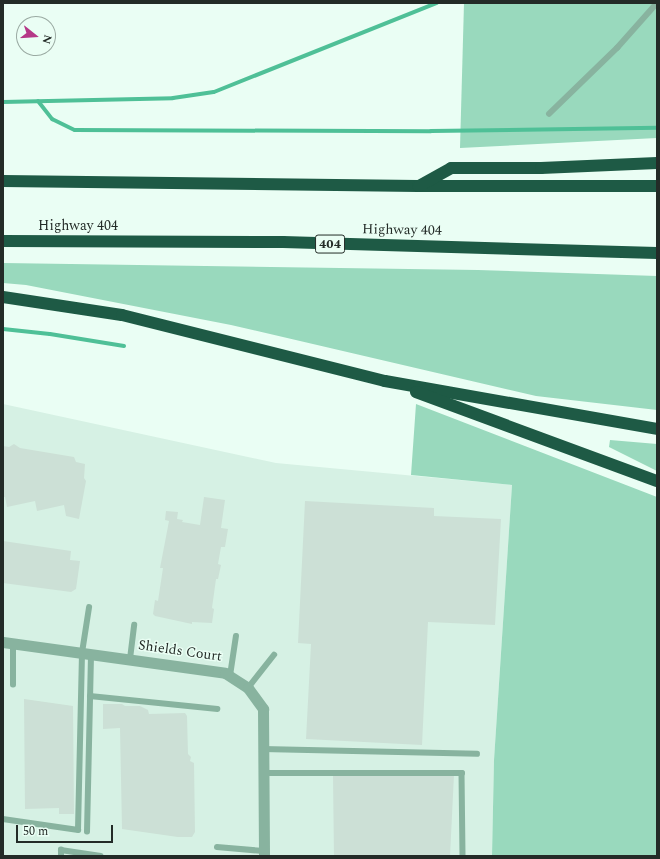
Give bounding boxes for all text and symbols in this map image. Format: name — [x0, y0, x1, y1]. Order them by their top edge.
north arrow — [16, 16, 56, 56]
text: N — [38, 33, 56, 46]
street label: Highway 404 — [38, 218, 118, 234]
street label: Highway 404 — [362, 221, 442, 239]
road number: 404 — [315, 233, 345, 255]
street label: Shields Court — [137, 637, 223, 665]
scale bar — [18, 817, 115, 843]
text: 50 m — [23, 822, 48, 841]

